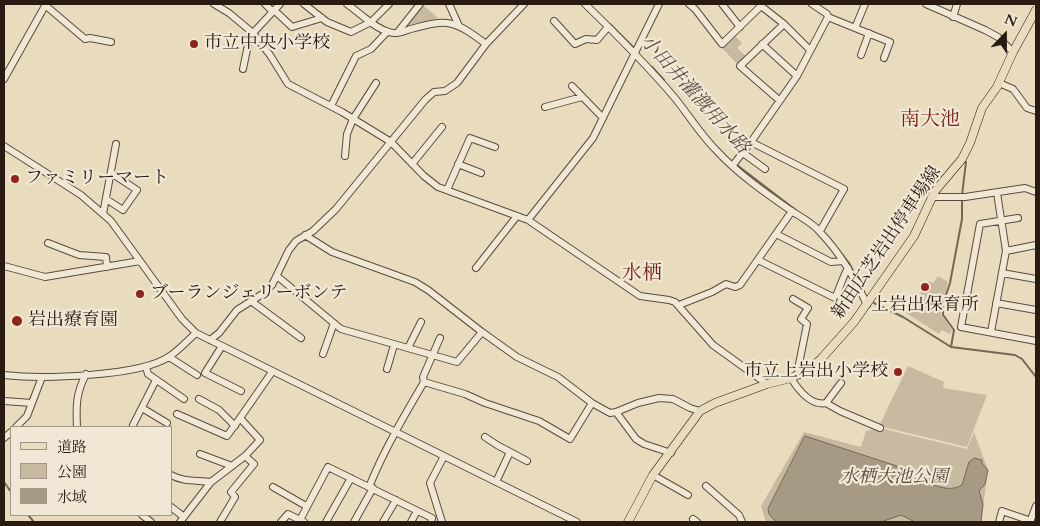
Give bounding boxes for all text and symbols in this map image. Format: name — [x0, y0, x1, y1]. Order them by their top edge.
north arrow — [980, 10, 1030, 60]
text: N — [1002, 10, 1020, 32]
water label: 小田井灌漑用水路 — [635, 31, 753, 159]
place label: 市立中央小学校 — [204, 33, 330, 55]
marker: 市立中央小学校 — [188, 38, 200, 50]
district label: 南大池 — [900, 108, 960, 132]
street label: 新田広芝岩出停車場線 — [828, 162, 946, 324]
place label: ファミリーマート — [25, 168, 169, 190]
marker: ファミリーマート — [9, 173, 21, 185]
district label: 水栖 — [622, 262, 662, 286]
marker: 上岩出保育所 — [919, 281, 931, 293]
place label: ブーランジェリーボンテ — [150, 283, 347, 305]
marker: ブーランジェリーボンテ — [134, 288, 146, 300]
place label: 上岩出保育所 — [871, 295, 979, 317]
place label: 岩出療育園 — [28, 310, 118, 332]
marker: 岩出療育園 — [10, 314, 24, 328]
place label: 市立上岩出小学校 — [744, 361, 888, 383]
marker: 市立上岩出小学校 — [892, 366, 904, 378]
legend — [10, 426, 172, 516]
text: 道路 — [57, 437, 87, 457]
text: 公園 — [57, 462, 87, 482]
park label: 水栖大池公園 — [840, 467, 948, 489]
text: 水域 — [57, 487, 87, 507]

